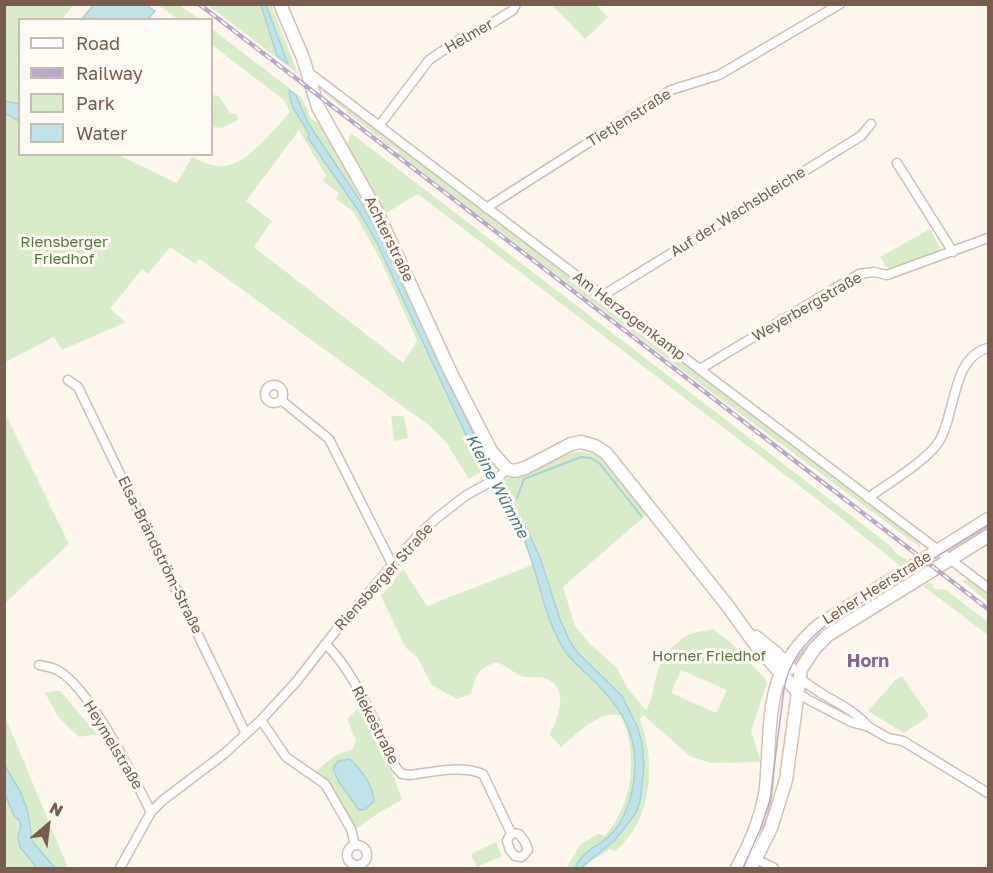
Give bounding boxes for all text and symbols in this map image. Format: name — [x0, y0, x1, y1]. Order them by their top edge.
street label: Helmer — [442, 15, 496, 57]
legend — [18, 18, 213, 156]
text: Road — [76, 32, 120, 54]
text: Railway — [76, 62, 143, 84]
street label: Tietjenstraße — [584, 85, 674, 151]
text: Park — [76, 92, 115, 114]
text: Water — [76, 122, 127, 144]
street label: Auf der Wachsbleiche — [667, 163, 809, 261]
street label: Achterstraße — [360, 193, 418, 285]
park label: Riensberger Friedhof — [20, 233, 108, 268]
street label: Am Herzogenkamp — [569, 268, 689, 364]
street label: Weyerbergstraße — [749, 268, 865, 346]
water label: Kleine Wümme — [462, 431, 532, 541]
street label: Elsa-Brändström-Straße — [114, 473, 206, 637]
street label: Riensberger Straße — [331, 520, 437, 634]
street label: Leher Heerstraße — [819, 547, 935, 629]
park label: Horner Friedhof — [652, 647, 766, 665]
district label: Horn — [847, 650, 889, 672]
street label: Riekestraße — [348, 683, 402, 767]
street label: Heymelstraße — [79, 697, 147, 793]
north arrow — [18, 795, 78, 855]
text: N — [46, 797, 67, 821]

